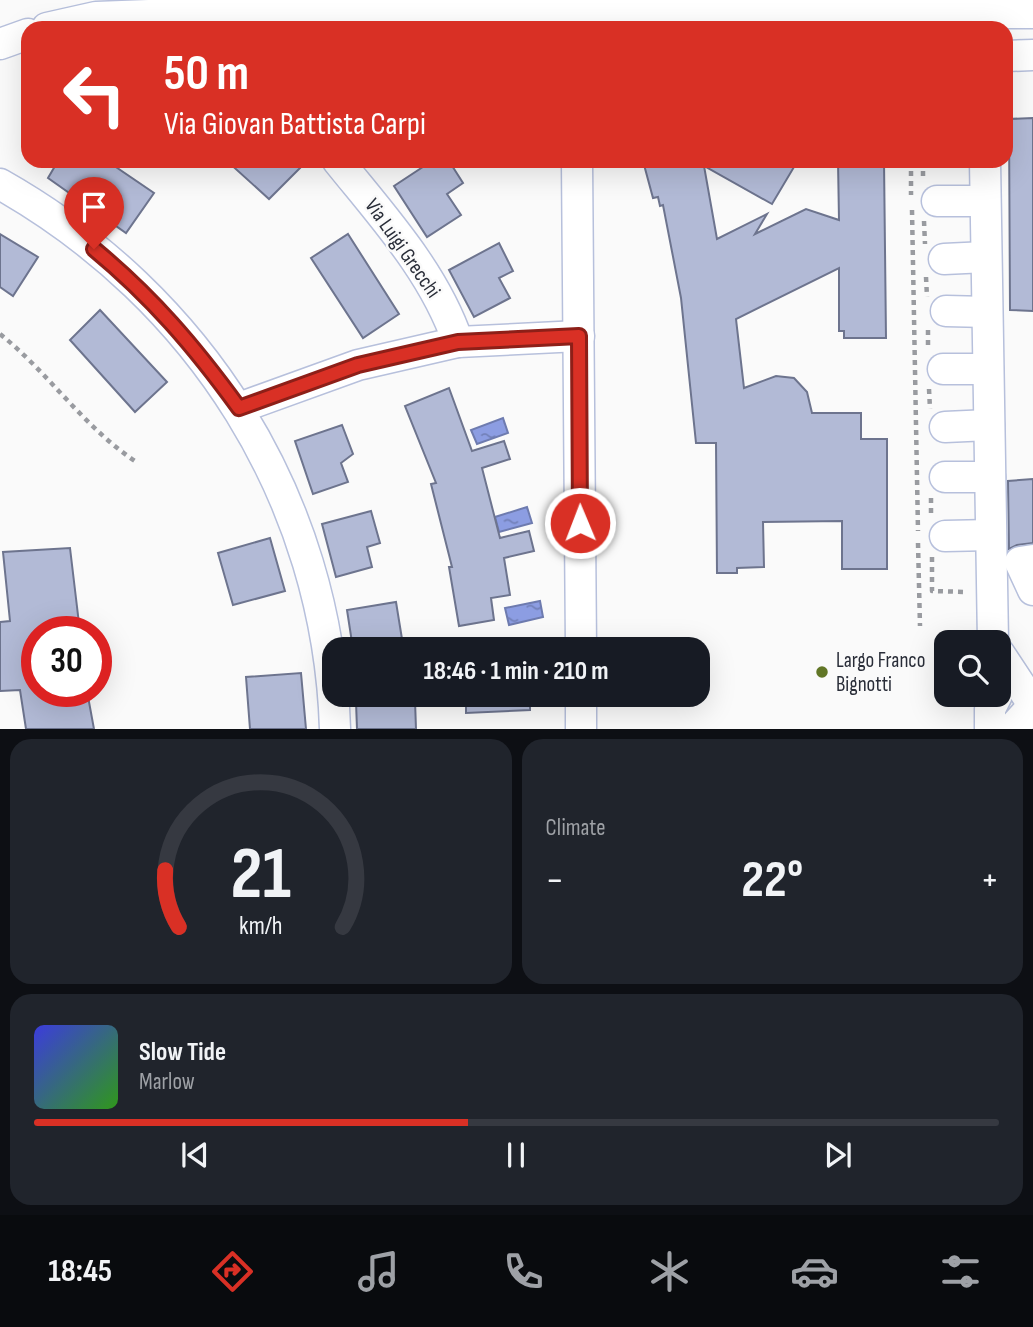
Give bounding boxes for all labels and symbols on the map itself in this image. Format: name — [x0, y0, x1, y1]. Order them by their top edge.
pin — [64, 177, 124, 249]
street label: Via Luigi Grecchi — [359, 194, 446, 303]
position arrow — [543, 486, 617, 560]
speed limit sign: 30 — [21, 616, 112, 707]
place label: Largo Franco Bignotti — [836, 648, 925, 697]
marker: Largo Franco Bignotti — [814, 664, 830, 680]

